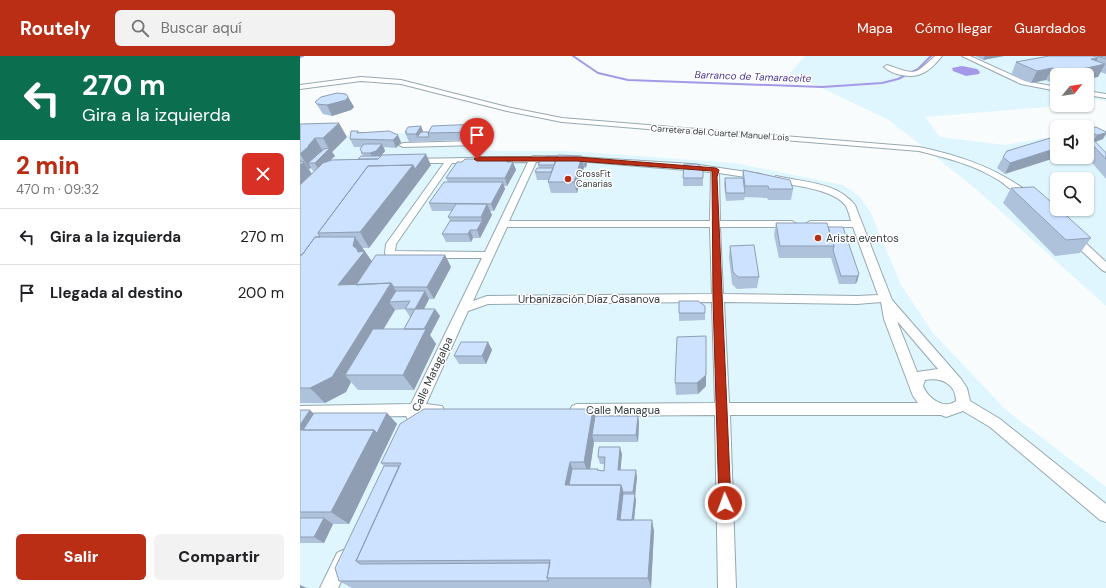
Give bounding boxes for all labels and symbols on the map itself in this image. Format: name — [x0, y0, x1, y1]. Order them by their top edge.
water label: Barranco de Tamaraceite — [694, 68, 812, 85]
north arrow — [1050, 68, 1094, 112]
pin — [460, 118, 494, 159]
street label: Carretera del Cuartel Manuel Lois — [650, 122, 790, 144]
place label: CrossFit Canarias — [576, 168, 613, 190]
marker: CrossFit Canarias — [563, 174, 573, 184]
place label: Arista eventos — [826, 231, 899, 245]
marker: Arista eventos — [813, 233, 823, 243]
street label: Urbanización Díaz Casanova — [518, 292, 660, 306]
street label: Calle Matagalpa — [409, 334, 455, 414]
street label: Calle Managua — [586, 403, 660, 417]
position arrow — [704, 482, 746, 524]

